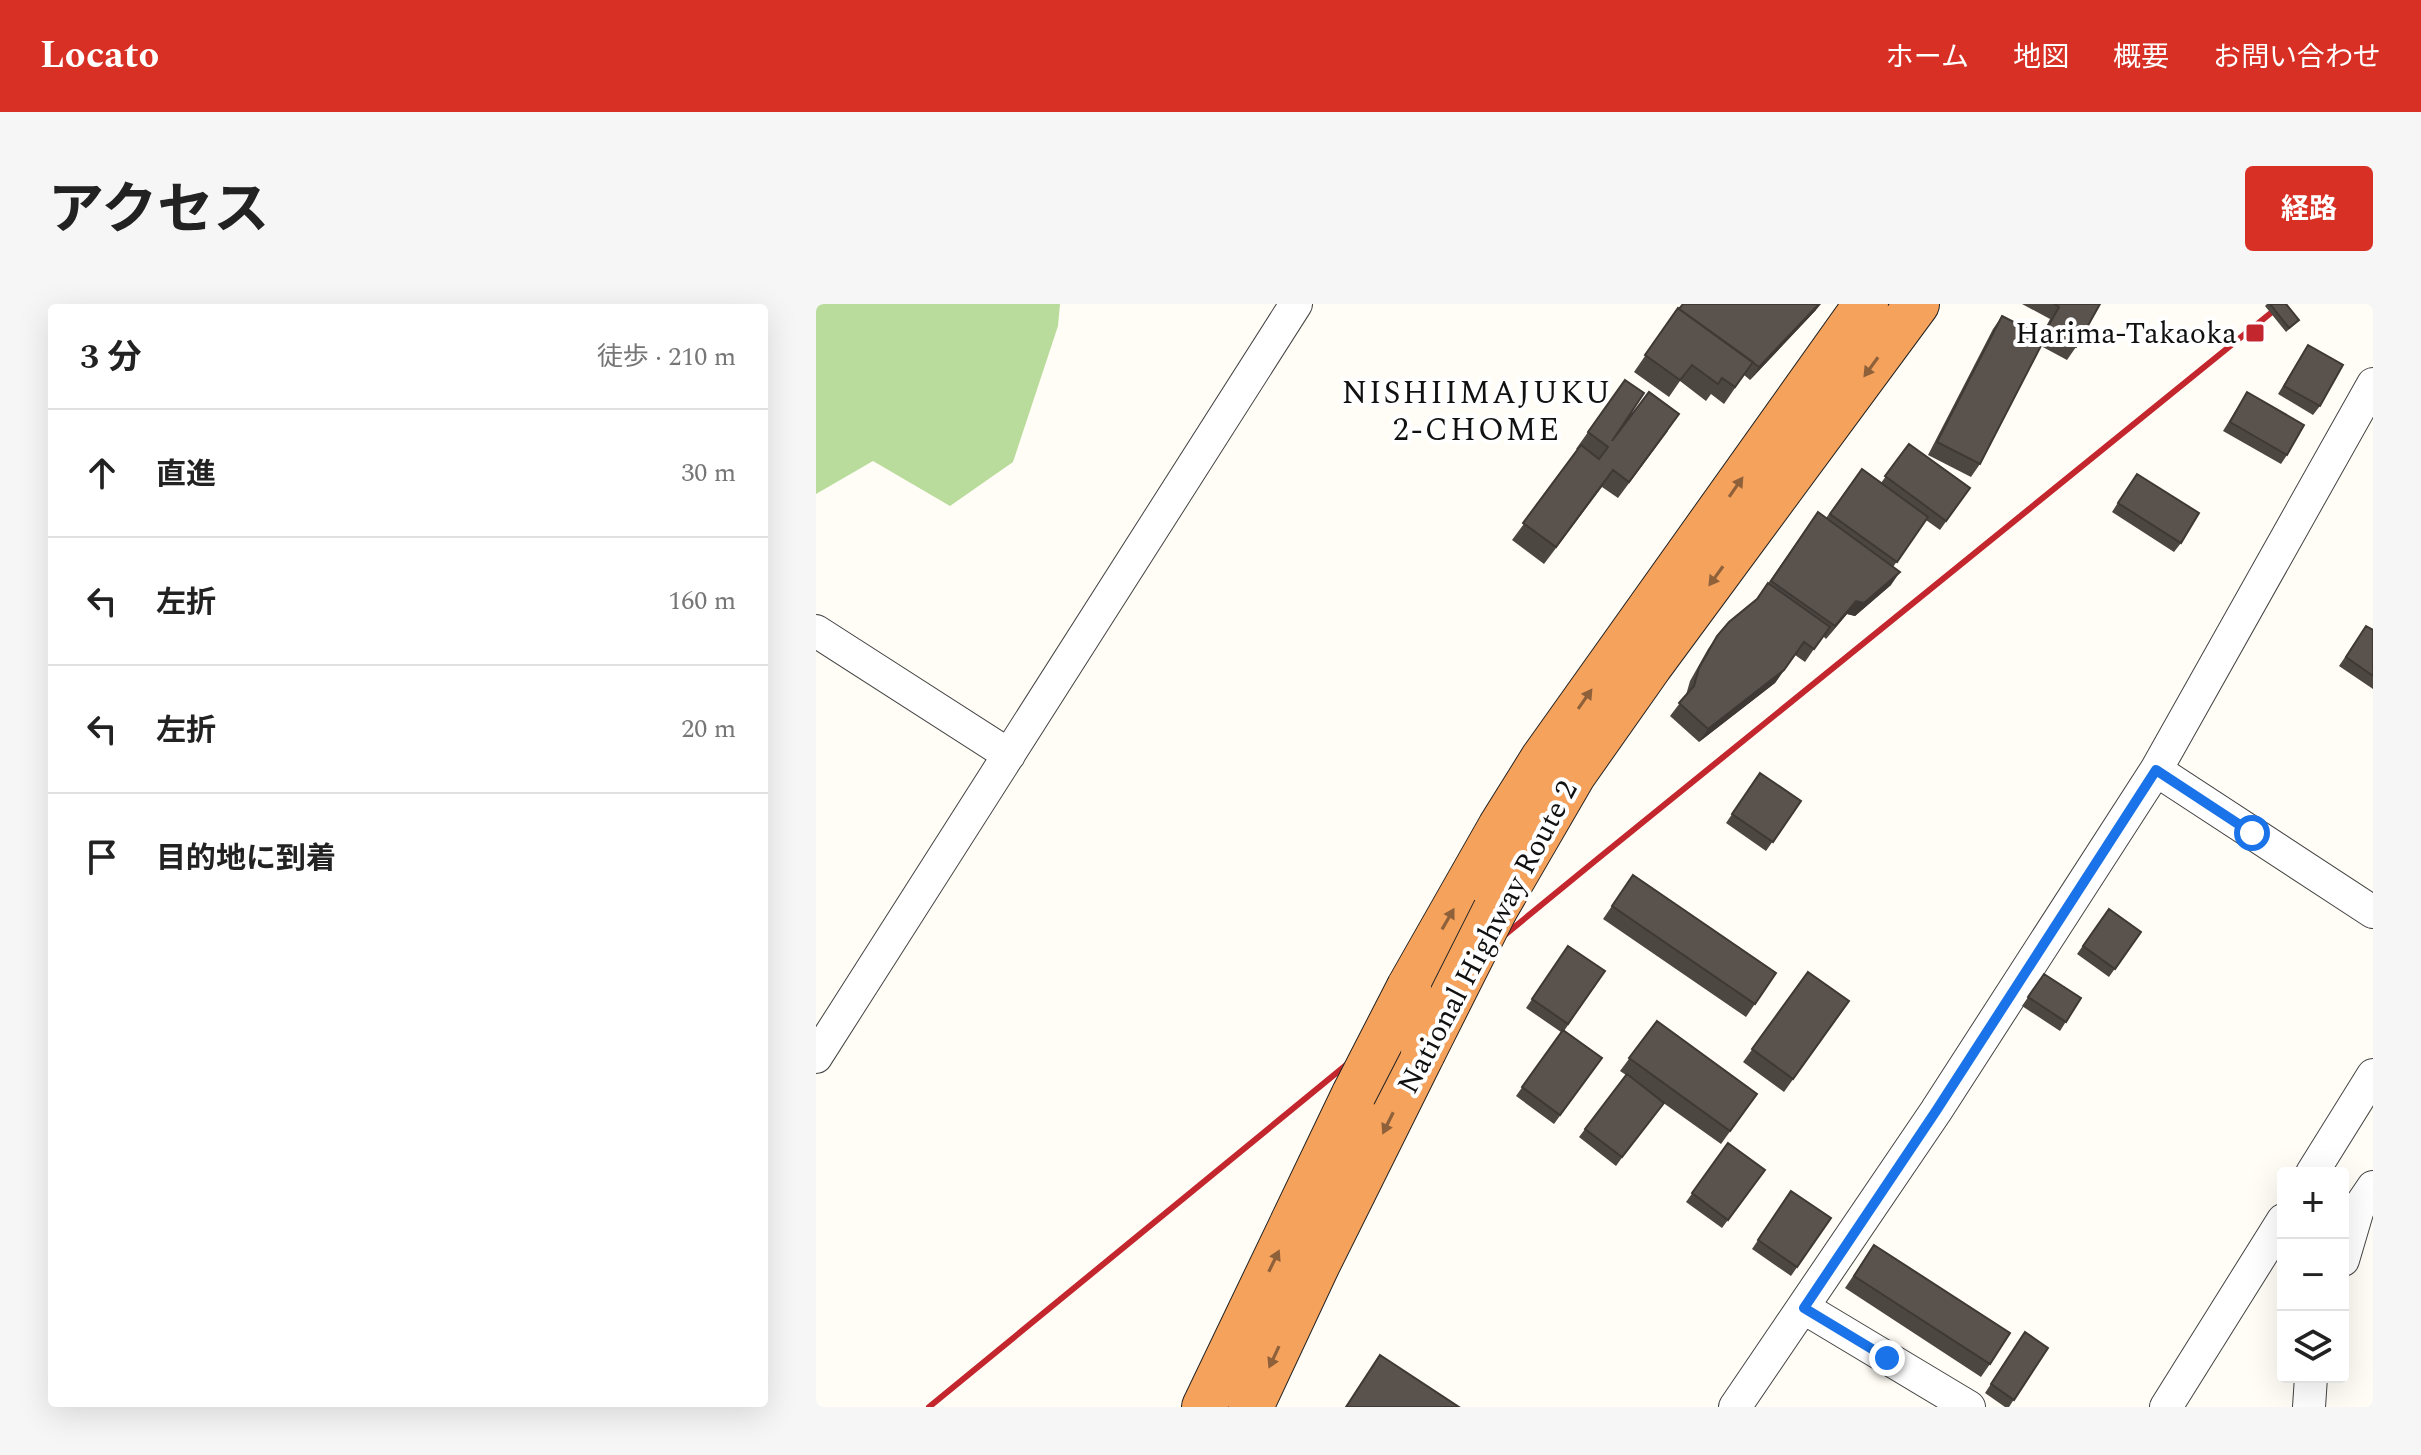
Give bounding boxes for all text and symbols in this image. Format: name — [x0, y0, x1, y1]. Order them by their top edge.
text: Locato — [40, 27, 159, 85]
text: ホーム — [1886, 36, 1969, 79]
text: 地図 — [2013, 36, 2069, 79]
text: 概要 — [2113, 36, 2169, 79]
text: お問い合わせ — [2213, 36, 2381, 79]
button: 経路 — [2245, 166, 2373, 251]
text: アクセス — [48, 169, 269, 254]
place label: Harima-Takaoka — [2015, 311, 2237, 357]
marker: Harima-Takaoka — [2244, 322, 2266, 344]
text: 3 分 — [80, 332, 142, 384]
text: 徒歩 · 210 m — [597, 337, 736, 377]
one-way arrow — [1863, 357, 1879, 377]
district label: NISHIIMAJUKU 2-CHOME — [1342, 369, 1612, 455]
icon: ahead — [80, 451, 124, 495]
text: 直進 — [156, 452, 216, 498]
text: 30 m — [681, 453, 736, 493]
one-way arrow — [1728, 476, 1743, 497]
one-way arrow — [1709, 566, 1725, 587]
icon: left — [80, 579, 124, 623]
text: 左折 — [156, 580, 216, 626]
text: 160 m — [668, 581, 736, 621]
one-way arrow — [1577, 688, 1592, 709]
icon: left — [80, 707, 124, 751]
text: 左折 — [156, 708, 216, 754]
text: 20 m — [681, 709, 736, 749]
street label: National Highway Route 2 — [1386, 773, 1590, 1102]
route start — [2234, 815, 2270, 851]
icon: arrive — [80, 835, 124, 879]
text: 目的地に到着 — [156, 836, 336, 882]
one-way arrow — [1440, 908, 1454, 930]
one-way arrow — [1381, 1112, 1395, 1135]
map controls — [2277, 1167, 2349, 1383]
button: + — [2277, 1167, 2349, 1239]
button: − — [2277, 1239, 2349, 1311]
one-way arrow — [1267, 1249, 1281, 1273]
button: layers — [2277, 1311, 2349, 1383]
route end — [1869, 1340, 1905, 1376]
one-way arrow — [1267, 1345, 1281, 1369]

